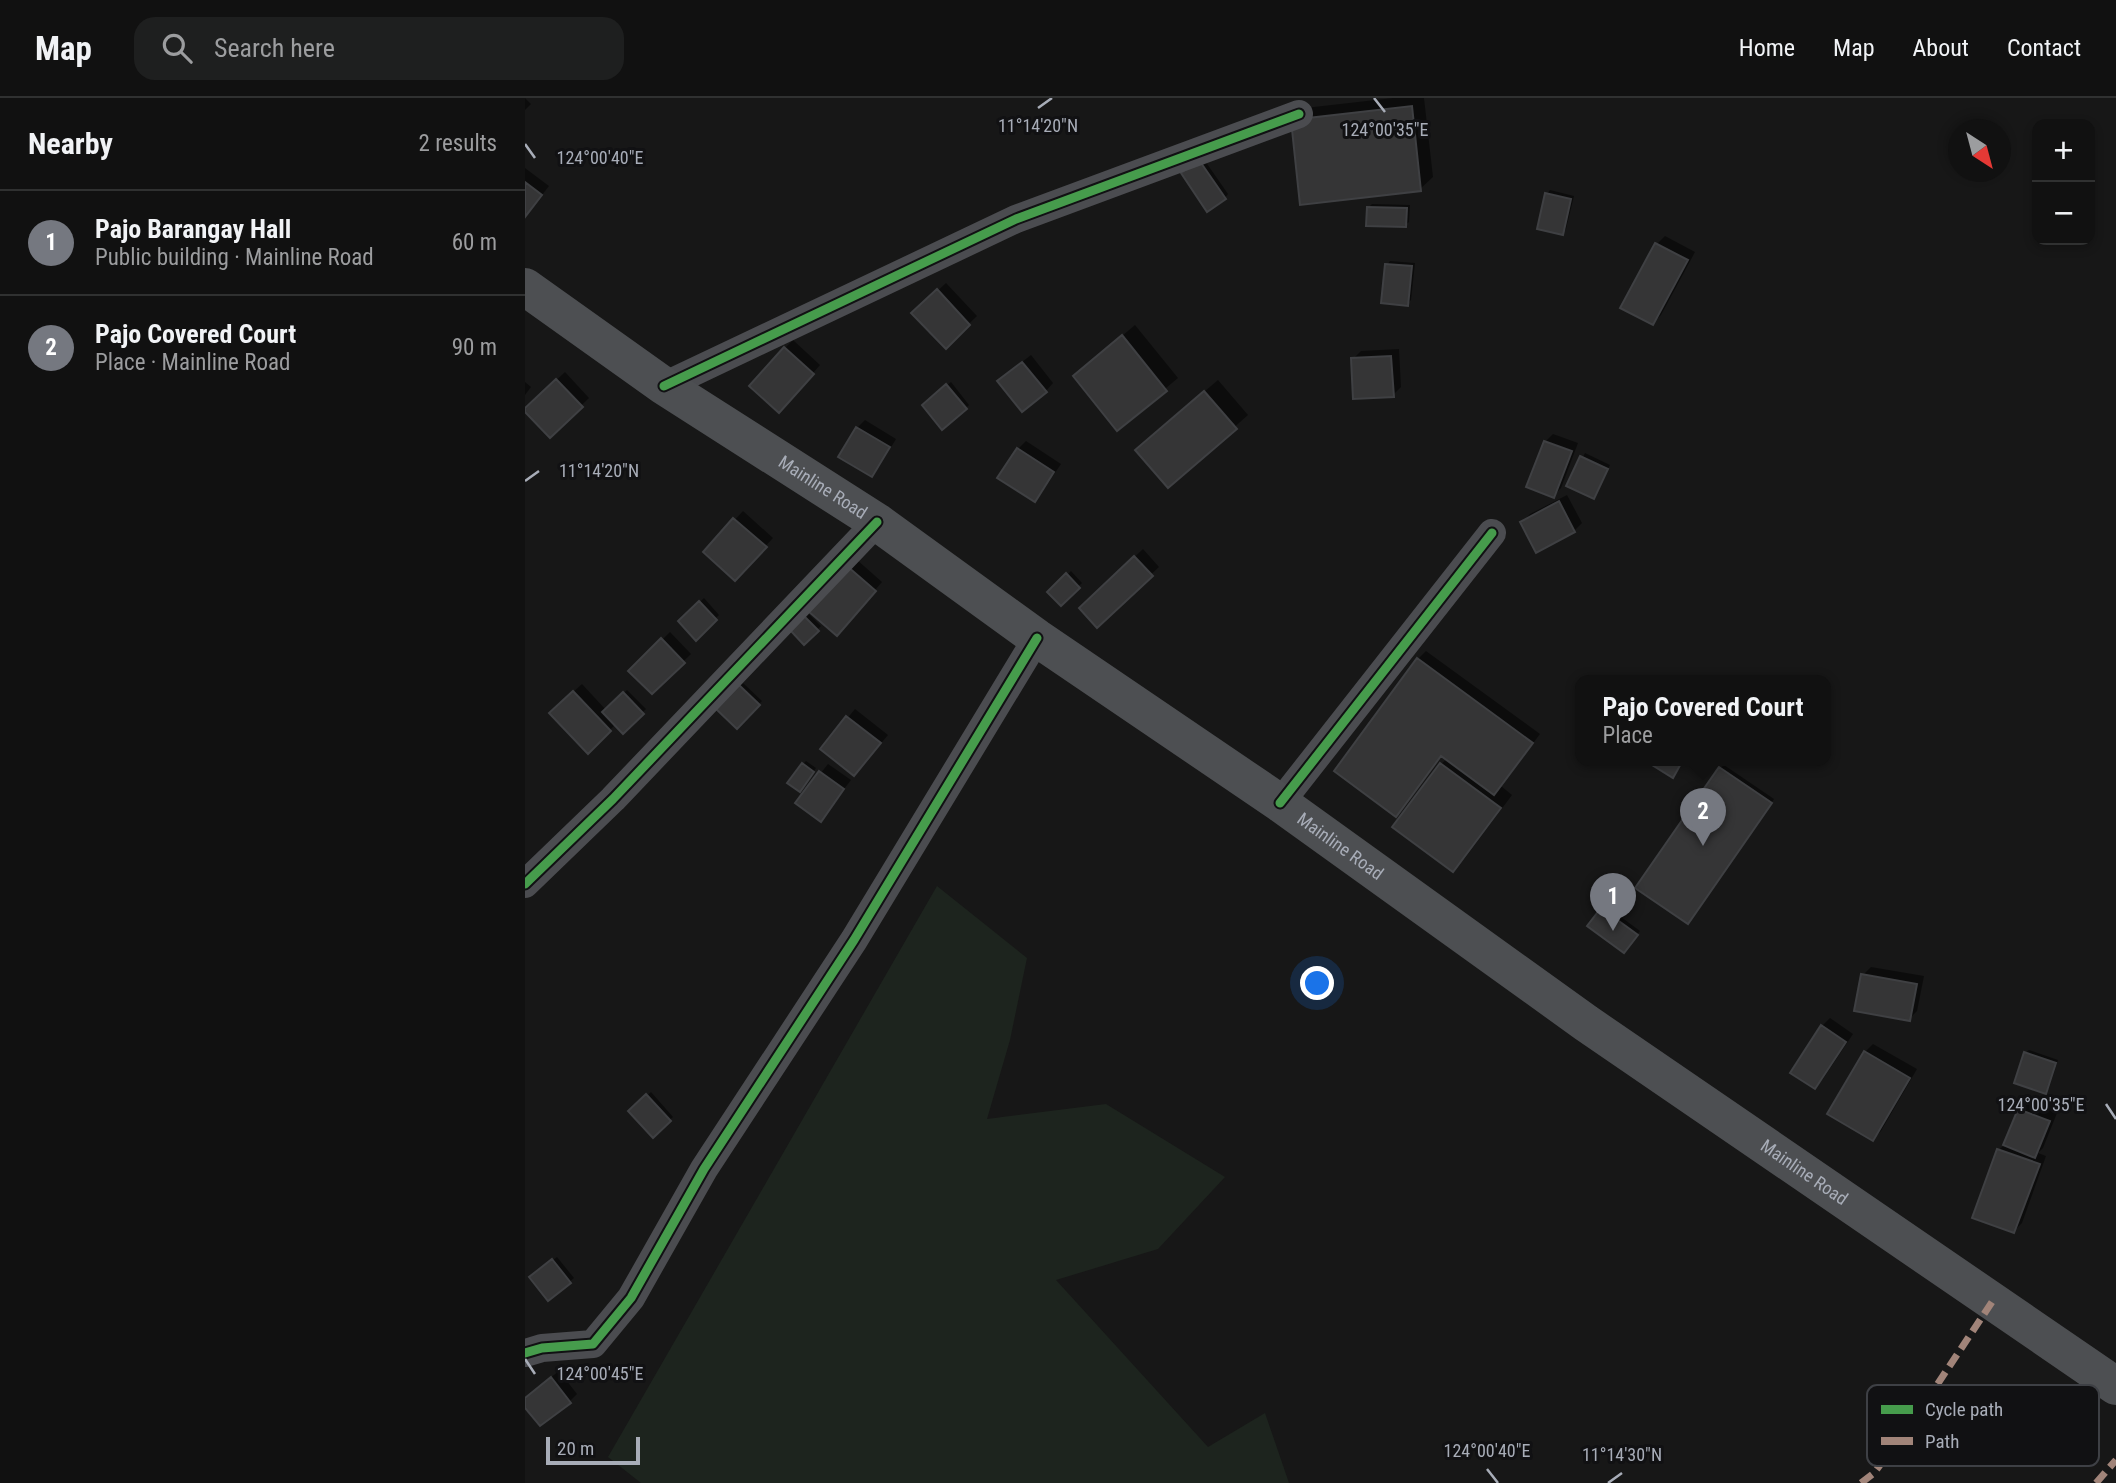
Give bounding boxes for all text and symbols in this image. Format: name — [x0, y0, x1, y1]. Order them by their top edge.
search box — [134, 17, 624, 80]
text: Map — [35, 29, 92, 68]
icon: search — [158, 29, 196, 67]
text: Search here — [214, 33, 335, 63]
text: Home — [1739, 34, 1795, 62]
text: Map — [1833, 34, 1875, 62]
text: About — [1913, 34, 1969, 62]
text: Contact — [2007, 34, 2081, 62]
text: 11°14'20"N — [998, 115, 1078, 136]
text: 124°00'35"E — [1342, 119, 1428, 140]
north arrow — [1948, 119, 2011, 182]
map controls — [2032, 119, 2095, 245]
button: + — [2032, 119, 2095, 182]
text: Nearby — [28, 126, 113, 161]
text: 2 results — [419, 130, 497, 157]
text: 124°00'40"E — [557, 147, 643, 168]
button: − — [2032, 182, 2095, 245]
text: Pajo Barangay Hall — [95, 214, 291, 244]
text: 1 — [45, 229, 57, 256]
text: 60 m — [452, 229, 497, 256]
text: Public building · Mainline Road — [95, 244, 374, 271]
text: Pajo Covered Court — [95, 319, 296, 349]
text: 2 — [45, 334, 57, 361]
text: 90 m — [452, 334, 497, 361]
text: Place · Mainline Road — [95, 349, 290, 376]
street label: Mainline Road — [775, 451, 871, 523]
text: 11°14'20"N — [559, 460, 639, 481]
popup — [1575, 675, 1831, 766]
text: Pajo Covered Court — [1602, 692, 1804, 722]
text: Place — [1602, 722, 1653, 749]
pin: 2 — [1680, 788, 1726, 846]
street label: Mainline Road — [1294, 808, 1388, 884]
pin: 1 — [1590, 873, 1636, 931]
your location — [1300, 966, 1334, 1000]
text: 124°00'35"E — [1998, 1094, 2084, 1115]
street label: Mainline Road — [1757, 1135, 1852, 1209]
text: 124°00'45"E — [557, 1363, 643, 1384]
legend — [1867, 1385, 2099, 1466]
text: Cycle path — [1925, 1398, 2003, 1421]
text: Path — [1925, 1430, 1959, 1453]
scale bar — [546, 1434, 641, 1466]
text: 20 m — [557, 1437, 594, 1460]
text: 124°00'40"E — [1444, 1440, 1530, 1461]
text: 11°14'30"N — [1582, 1444, 1662, 1465]

